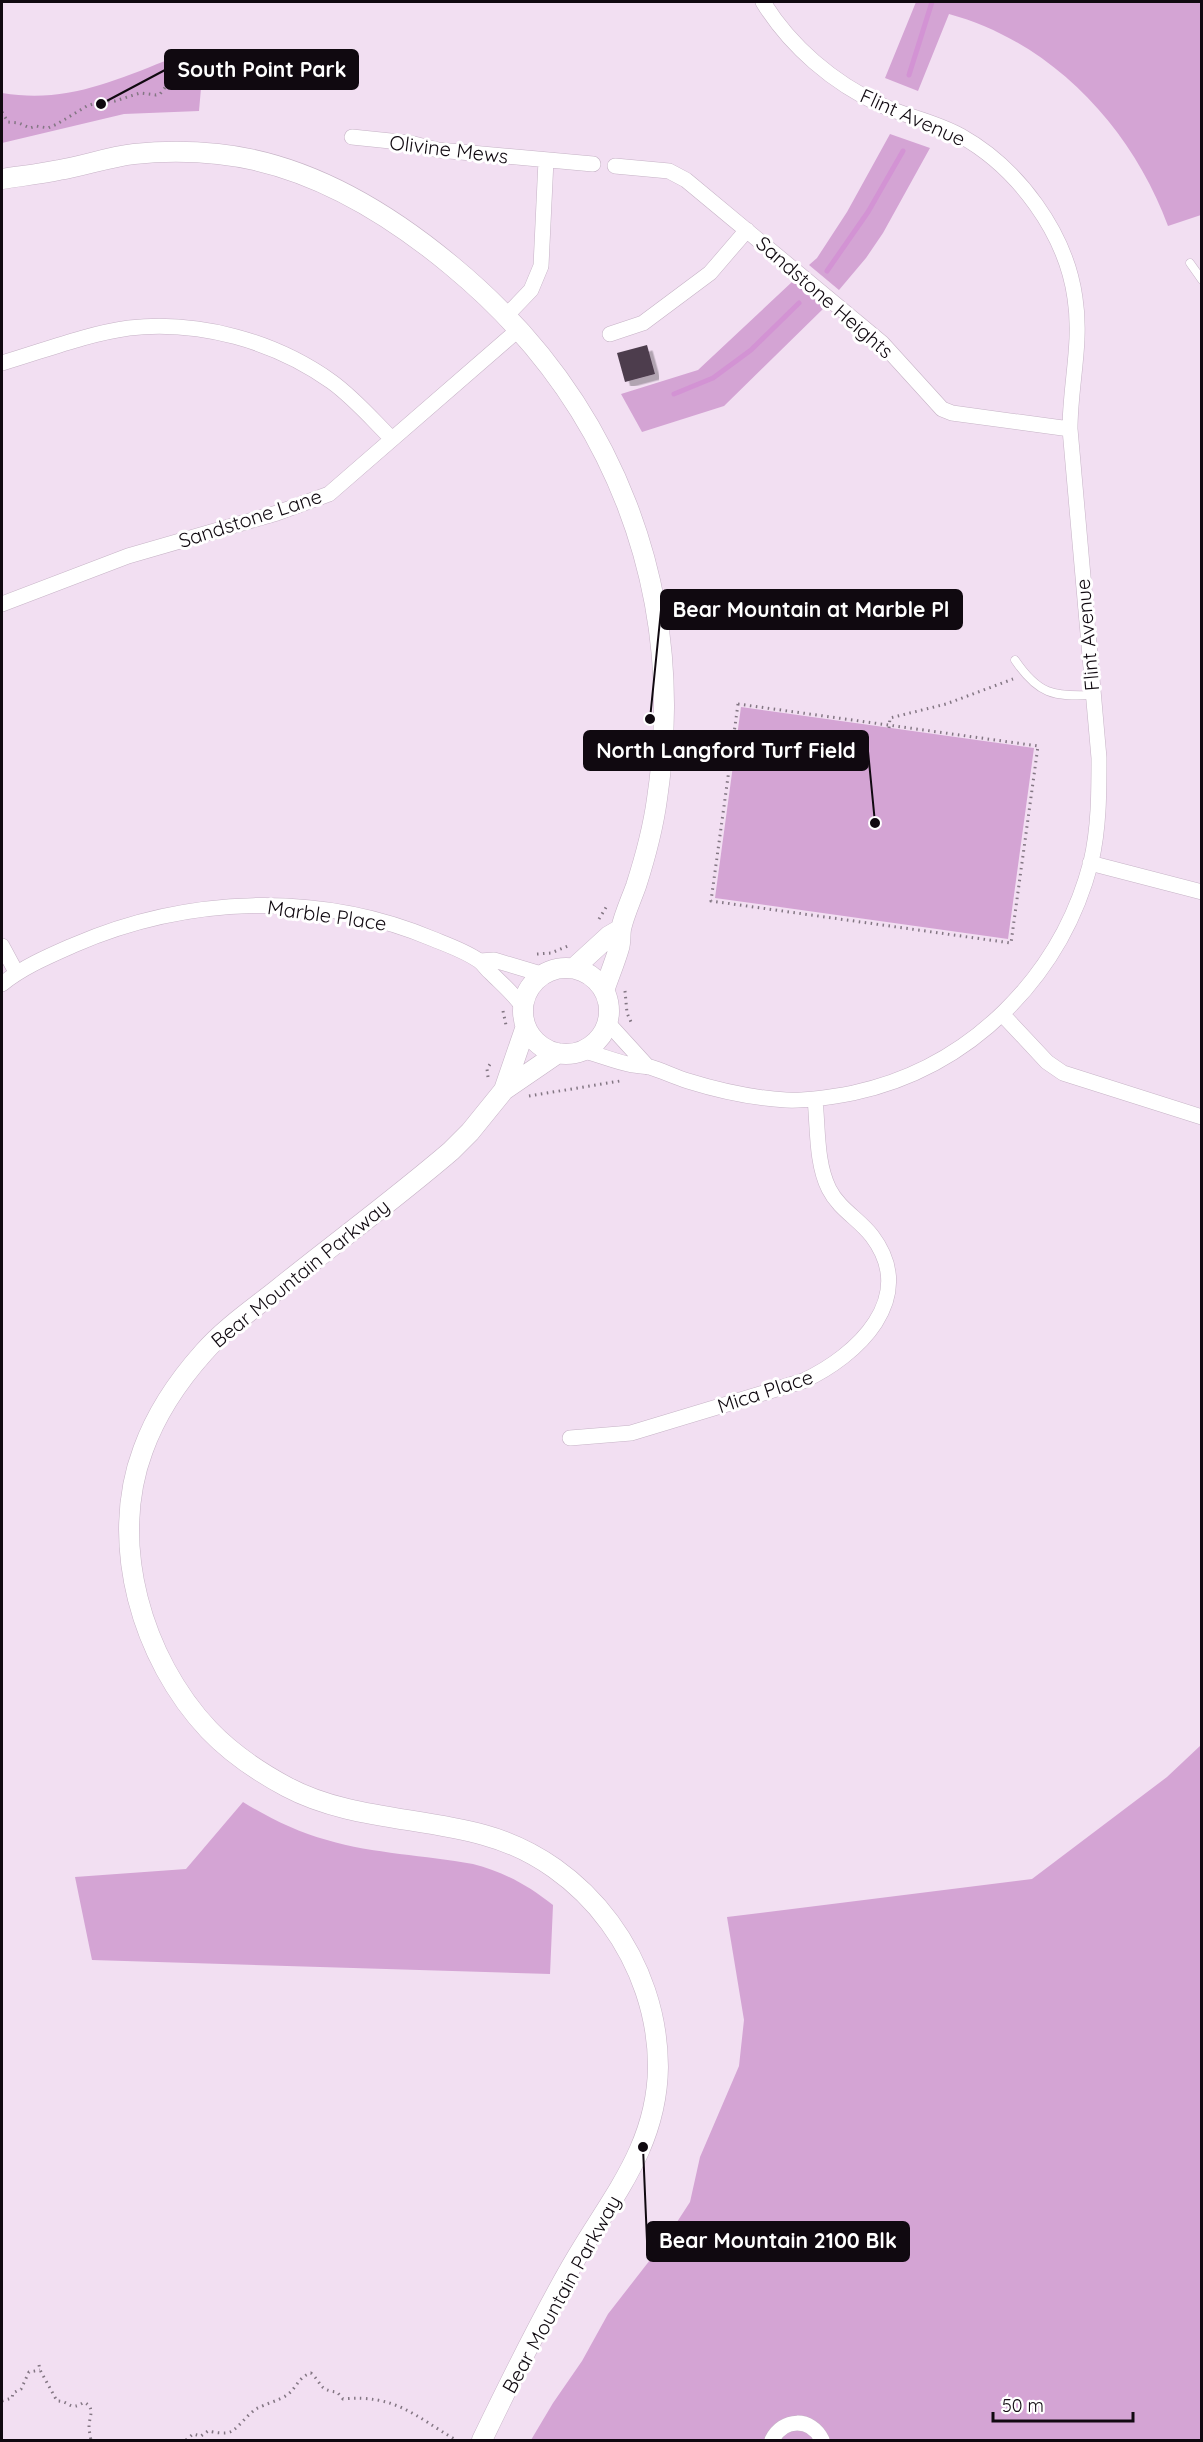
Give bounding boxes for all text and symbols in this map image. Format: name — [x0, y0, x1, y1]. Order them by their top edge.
callout: South Point Park — [165, 50, 358, 89]
text: South Point Park — [177, 56, 347, 82]
street label: Flint Avenue — [857, 83, 969, 151]
street label: Olivine Mews — [388, 129, 510, 169]
street label: Sandstone Heights — [751, 231, 899, 363]
street label: Sandstone Lane — [175, 483, 325, 553]
street label: Flint Avenue — [1070, 578, 1104, 692]
callout: Bear Mountain at Marble Pl — [661, 590, 962, 629]
text: Bear Mountain at Marble Pl — [672, 596, 950, 622]
callout: North Langford Turf Field — [584, 731, 868, 770]
text: North Langford Turf Field — [596, 737, 856, 763]
street label: Marble Place — [266, 894, 388, 936]
street label: Bear Mountain Parkway — [206, 1193, 394, 1353]
street label: Mica Place — [714, 1364, 816, 1418]
street label: Bear Mountain Parkway — [496, 2191, 626, 2397]
callout: Bear Mountain 2100 Blk — [647, 2222, 909, 2261]
text: Bear Mountain 2100 Blk — [659, 2227, 897, 2253]
scale bar — [993, 2385, 1132, 2423]
text: 50 m — [1002, 2394, 1044, 2417]

